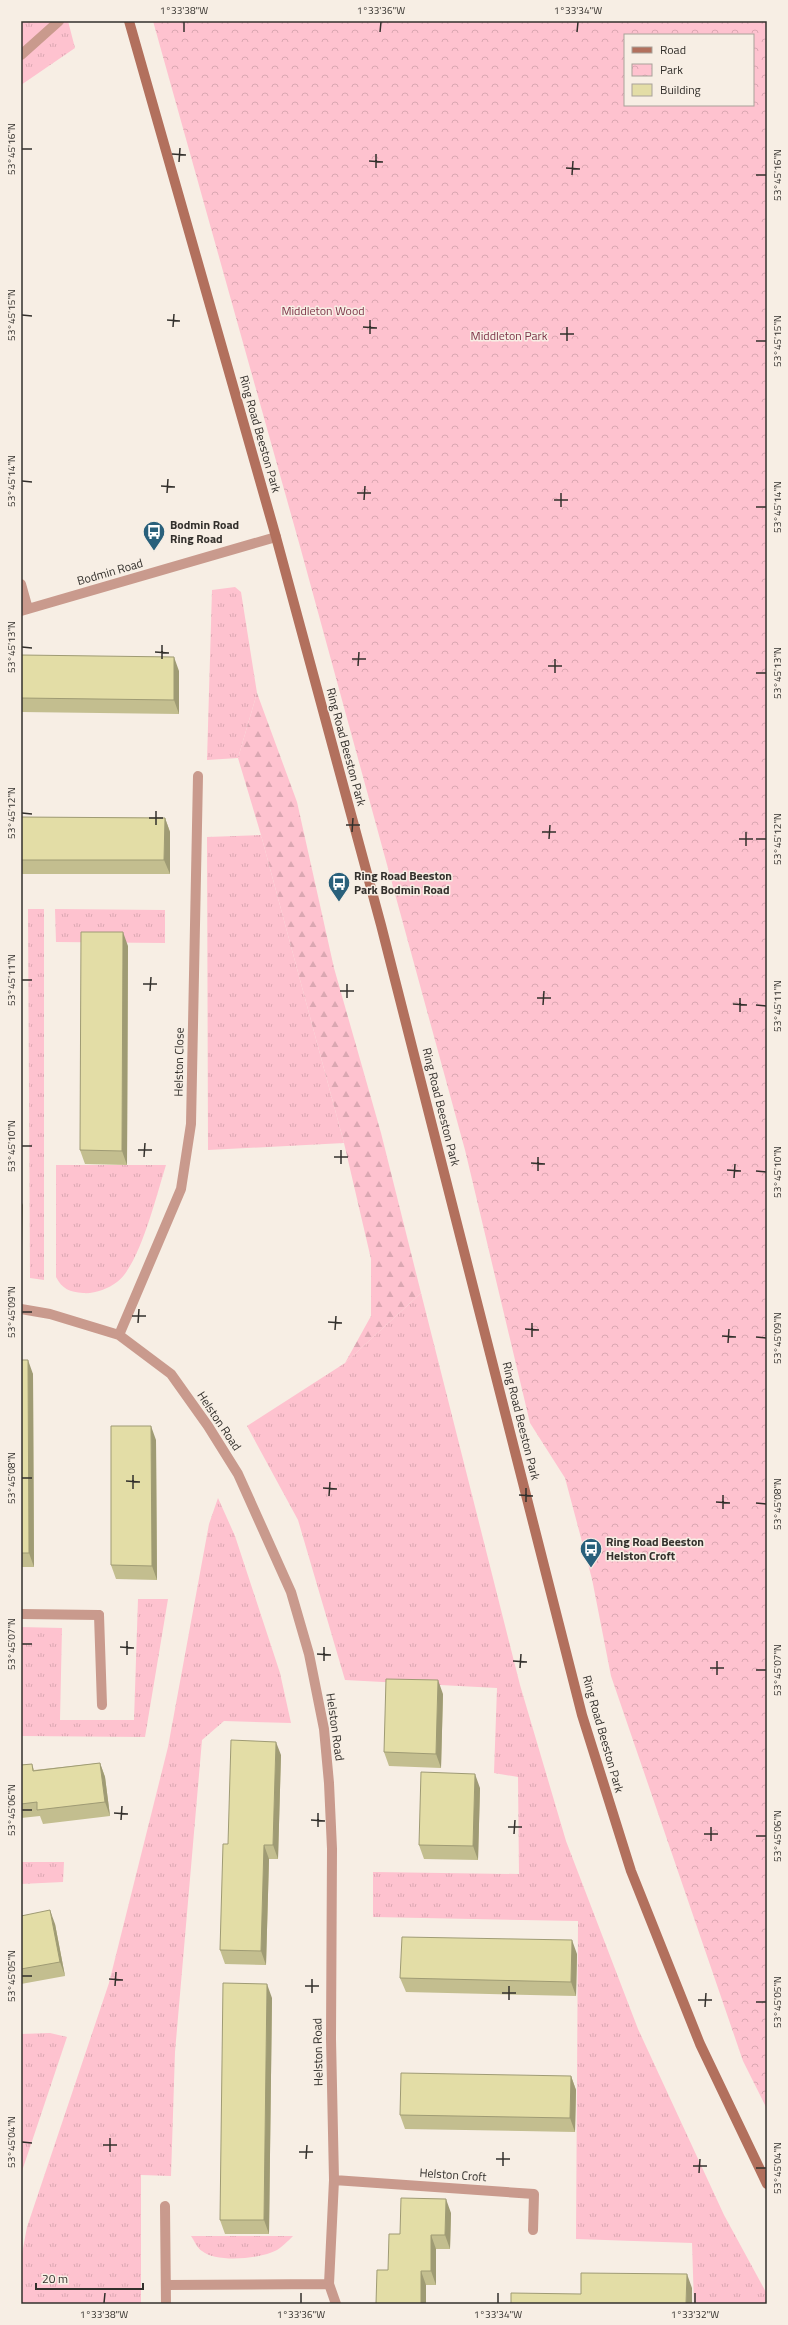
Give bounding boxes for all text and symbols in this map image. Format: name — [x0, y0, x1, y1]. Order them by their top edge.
text: 1°33'38"W — [160, 3, 208, 18]
text: 1°33'36"W — [357, 3, 405, 18]
text: 1°33'34"W — [554, 3, 602, 18]
legend — [624, 34, 754, 106]
text: Road — [660, 40, 686, 59]
text: Park — [660, 60, 683, 79]
text: Building — [660, 80, 701, 99]
text: 53°45'16"N — [4, 123, 19, 175]
text: 53°45'16"N — [770, 149, 785, 201]
text: 53°45'15"N — [4, 289, 19, 341]
park label: Middleton Wood — [281, 301, 365, 320]
text: 53°45'15"N — [770, 315, 785, 367]
park label: Middleton Park — [471, 326, 548, 345]
street label: Ring Road Beeston Park — [235, 373, 286, 495]
text: 53°45'14"N — [4, 455, 19, 507]
text: 53°45'14"N — [770, 481, 785, 533]
place label: Bodmin Road Ring Road — [170, 515, 239, 548]
bus stop icon: Bodmin Road Ring Road — [141, 519, 167, 552]
street label: Bodmin Road — [75, 553, 145, 590]
text: 53°45'13"N — [4, 621, 19, 673]
text: 53°45'13"N — [770, 647, 785, 699]
street label: Ring Road Beeston Park — [322, 686, 371, 808]
text: 53°45'12"N — [4, 787, 19, 839]
text: 53°45'12"N — [770, 813, 785, 865]
place label: Ring Road Beeston Park Bodmin Road — [354, 866, 452, 899]
bus stop icon: Ring Road Beeston Park Bodmin Road — [326, 870, 352, 903]
text: 53°45'11"N — [4, 954, 19, 1006]
text: 53°45'11"N — [770, 980, 785, 1032]
street label: Helston Close — [168, 1027, 189, 1097]
street label: Ring Road Beeston Park — [418, 1046, 465, 1168]
text: 53°45'10"N — [4, 1120, 19, 1172]
text: 53°45'10"N — [770, 1146, 785, 1198]
text: 53°45'09"N — [4, 1286, 19, 1338]
text: 53°45'09"N — [770, 1312, 785, 1364]
street label: Ring Road Beeston Park — [498, 1360, 545, 1482]
street label: Helston Road — [193, 1387, 246, 1454]
text: 53°45'08"N — [4, 1452, 19, 1504]
text: 53°45'08"N — [770, 1478, 785, 1530]
place label: Ring Road Beeston Helston Croft — [606, 1532, 704, 1565]
bus stop icon: Ring Road Beeston Helston Croft — [578, 1536, 604, 1569]
text: 53°45'07"N — [4, 1618, 19, 1670]
text: 53°45'07"N — [770, 1644, 785, 1696]
street label: Ring Road Beeston Park — [578, 1673, 629, 1795]
street label: Helston Road — [321, 1692, 350, 1762]
text: 53°45'06"N — [4, 1784, 19, 1836]
text: 53°45'06"N — [770, 1810, 785, 1862]
text: 53°45'05"N — [4, 1950, 19, 2002]
text: 53°45'05"N — [770, 1976, 785, 2028]
street label: Helston Road — [307, 2018, 328, 2086]
text: 53°45'04"N — [4, 2116, 19, 2168]
text: 53°45'04"N — [770, 2142, 785, 2194]
street label: Helston Croft — [419, 2163, 488, 2186]
scale bar — [36, 2265, 143, 2291]
text: 20 m — [42, 2269, 68, 2288]
text: 1°33'38"W — [80, 2307, 128, 2322]
text: 1°33'36"W — [277, 2307, 325, 2322]
text: 1°33'34"W — [474, 2307, 522, 2322]
text: 1°33'32"W — [671, 2307, 719, 2322]

